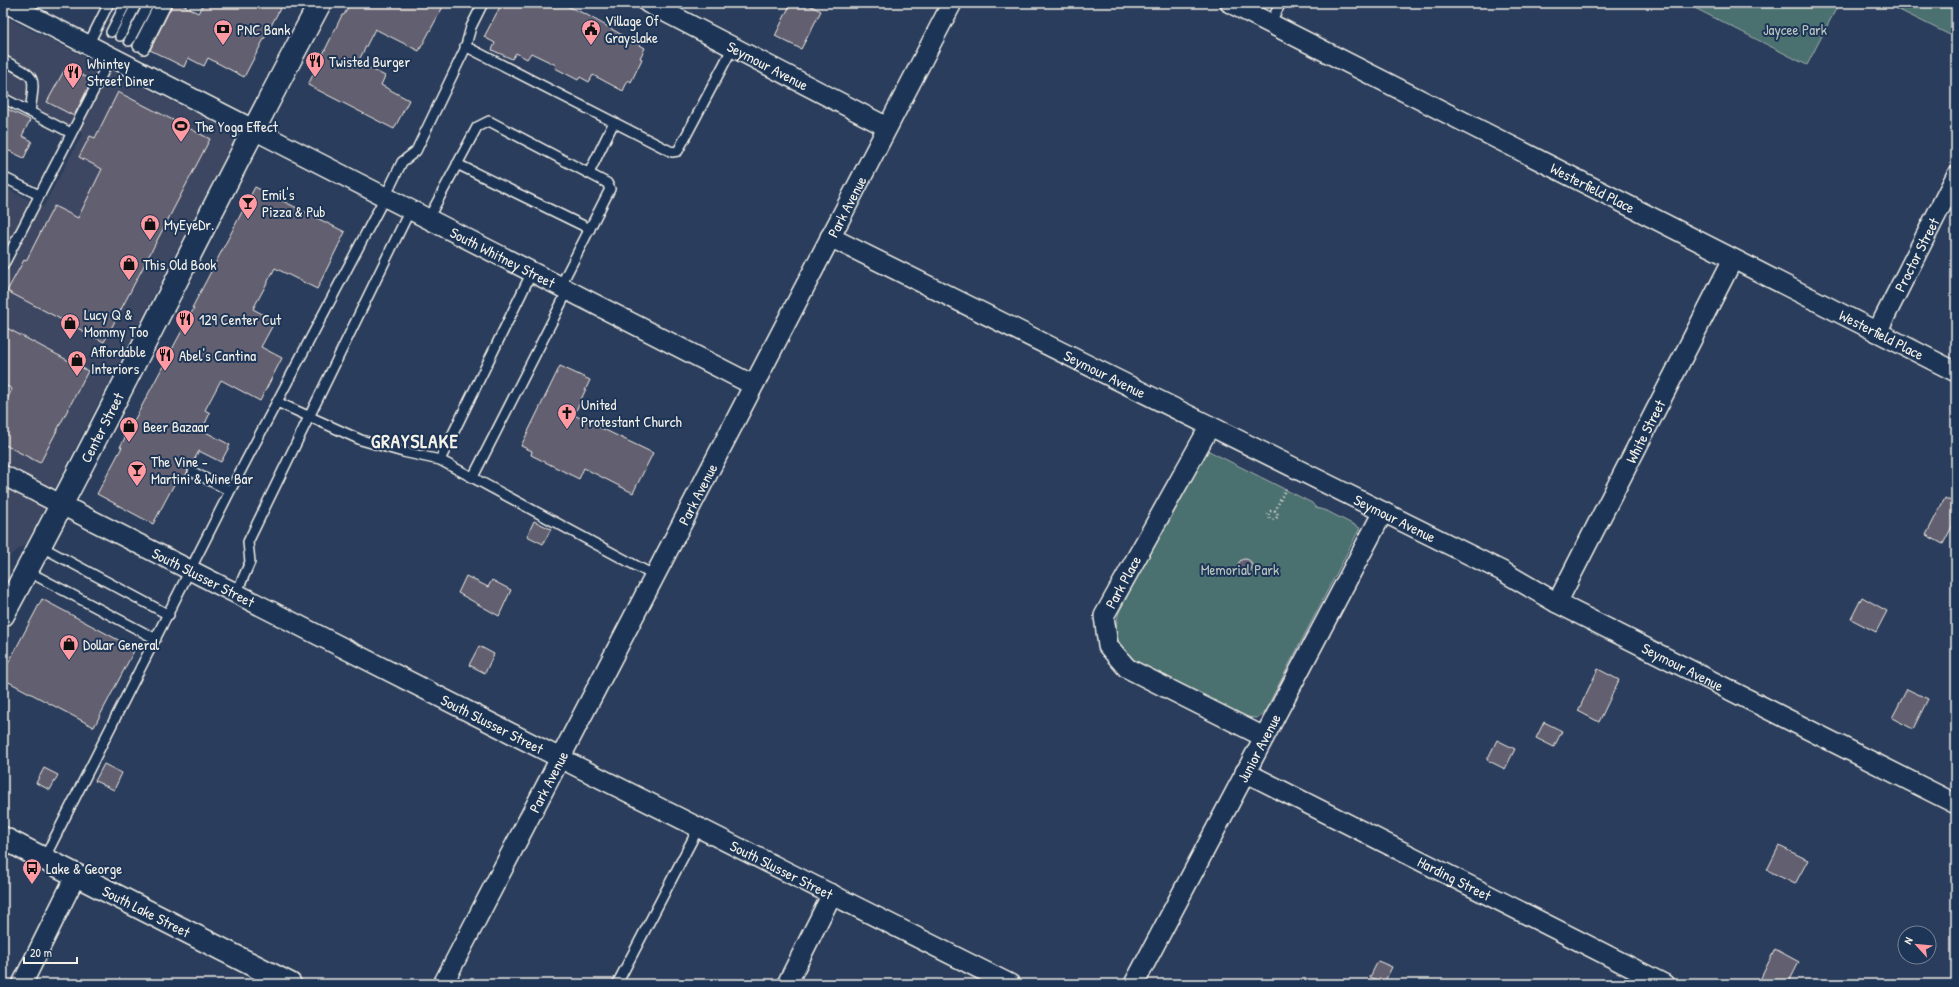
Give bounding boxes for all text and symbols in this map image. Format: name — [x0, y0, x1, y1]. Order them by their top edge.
place label: Village Of Grayslake — [605, 10, 660, 48]
bank icon: PNC Bank — [212, 18, 234, 46]
public building icon: Village Of Grayslake — [580, 18, 602, 46]
place label: PNC Bank — [237, 19, 290, 40]
park label: Jaycee Park — [1763, 19, 1827, 40]
street label: Seymour Avenue — [724, 35, 812, 95]
restaurant icon: Twisted Burger — [304, 50, 326, 78]
place label: Twisted Burger — [329, 51, 411, 72]
place label: Whintey Street Diner — [87, 53, 155, 91]
restaurant icon: Whintey Street Diner — [62, 61, 84, 89]
sports icon: The Yoga Effect — [170, 115, 192, 143]
place label: The Yoga Effect — [195, 116, 279, 137]
street label: Westerfield Place — [1547, 157, 1639, 218]
street label: Park Avenue — [822, 172, 871, 241]
place label: Emil's Pizza & Pub — [262, 184, 326, 222]
bar icon: Emil's Pizza & Pub — [237, 192, 259, 220]
shop icon: MyEyeDr. — [139, 213, 161, 241]
street label: Proctor Street — [1889, 213, 1944, 295]
place label: MyEyeDr. — [164, 214, 214, 235]
street label: South Whitney Street — [447, 221, 560, 293]
shop icon: This Old Book — [118, 253, 140, 281]
place label: This Old Book — [143, 254, 216, 275]
place label: Lucy Q & Mommy Too — [84, 304, 148, 342]
street label: Westerfield Place — [1836, 304, 1928, 364]
restaurant icon: 129 Center Cut — [174, 308, 196, 336]
place label: 129 Center Cut — [199, 309, 282, 330]
shop icon: Lucy Q & Mommy Too — [59, 312, 81, 340]
place label: Affordable Interiors — [91, 341, 146, 379]
restaurant icon: Abel's Cantina — [154, 344, 176, 372]
street label: Seymour Avenue — [1060, 344, 1149, 403]
place label: Abel's Cantina — [179, 345, 256, 366]
shop icon: Affordable Interiors — [66, 349, 88, 377]
street label: Center Street — [75, 388, 129, 466]
place label: United Protestant Church — [581, 394, 682, 432]
street label: White Street — [1620, 395, 1670, 466]
church icon: United Protestant Church — [556, 402, 578, 430]
shop icon: Beer Bazaar — [118, 415, 140, 443]
place label: Beer Bazaar — [143, 416, 209, 437]
district label: GRAYSLAKE — [371, 428, 459, 454]
place label: The Vine - Martini & Wine Bar — [151, 451, 253, 489]
bar icon: The Vine - Martini & Wine Bar — [126, 459, 148, 487]
street label: Park Avenue — [673, 460, 722, 528]
street label: Seymour Avenue — [1351, 489, 1440, 547]
street label: South Slusser Street — [149, 542, 259, 612]
street label: Park Place — [1100, 552, 1146, 612]
park label: Memorial Park — [1201, 559, 1279, 580]
shop icon: Dollar General — [58, 633, 80, 661]
place label: Dollar General — [83, 634, 159, 655]
street label: Seymour Avenue — [1638, 637, 1727, 696]
street label: South Slusser Street — [438, 689, 548, 759]
street label: Junior Avenue — [1232, 710, 1285, 786]
street label: Park Avenue — [523, 747, 573, 816]
street label: South Slusser Street — [727, 835, 838, 904]
street label: Harding Street — [1414, 851, 1496, 906]
bus stop icon: Lake & George — [21, 857, 43, 885]
place label: Lake & George — [46, 858, 122, 879]
street label: South Lake Street — [99, 880, 195, 943]
north arrow — [1897, 925, 1937, 965]
text: N — [1901, 935, 1916, 946]
scale bar — [24, 939, 77, 965]
text: 20 m — [30, 944, 52, 961]

